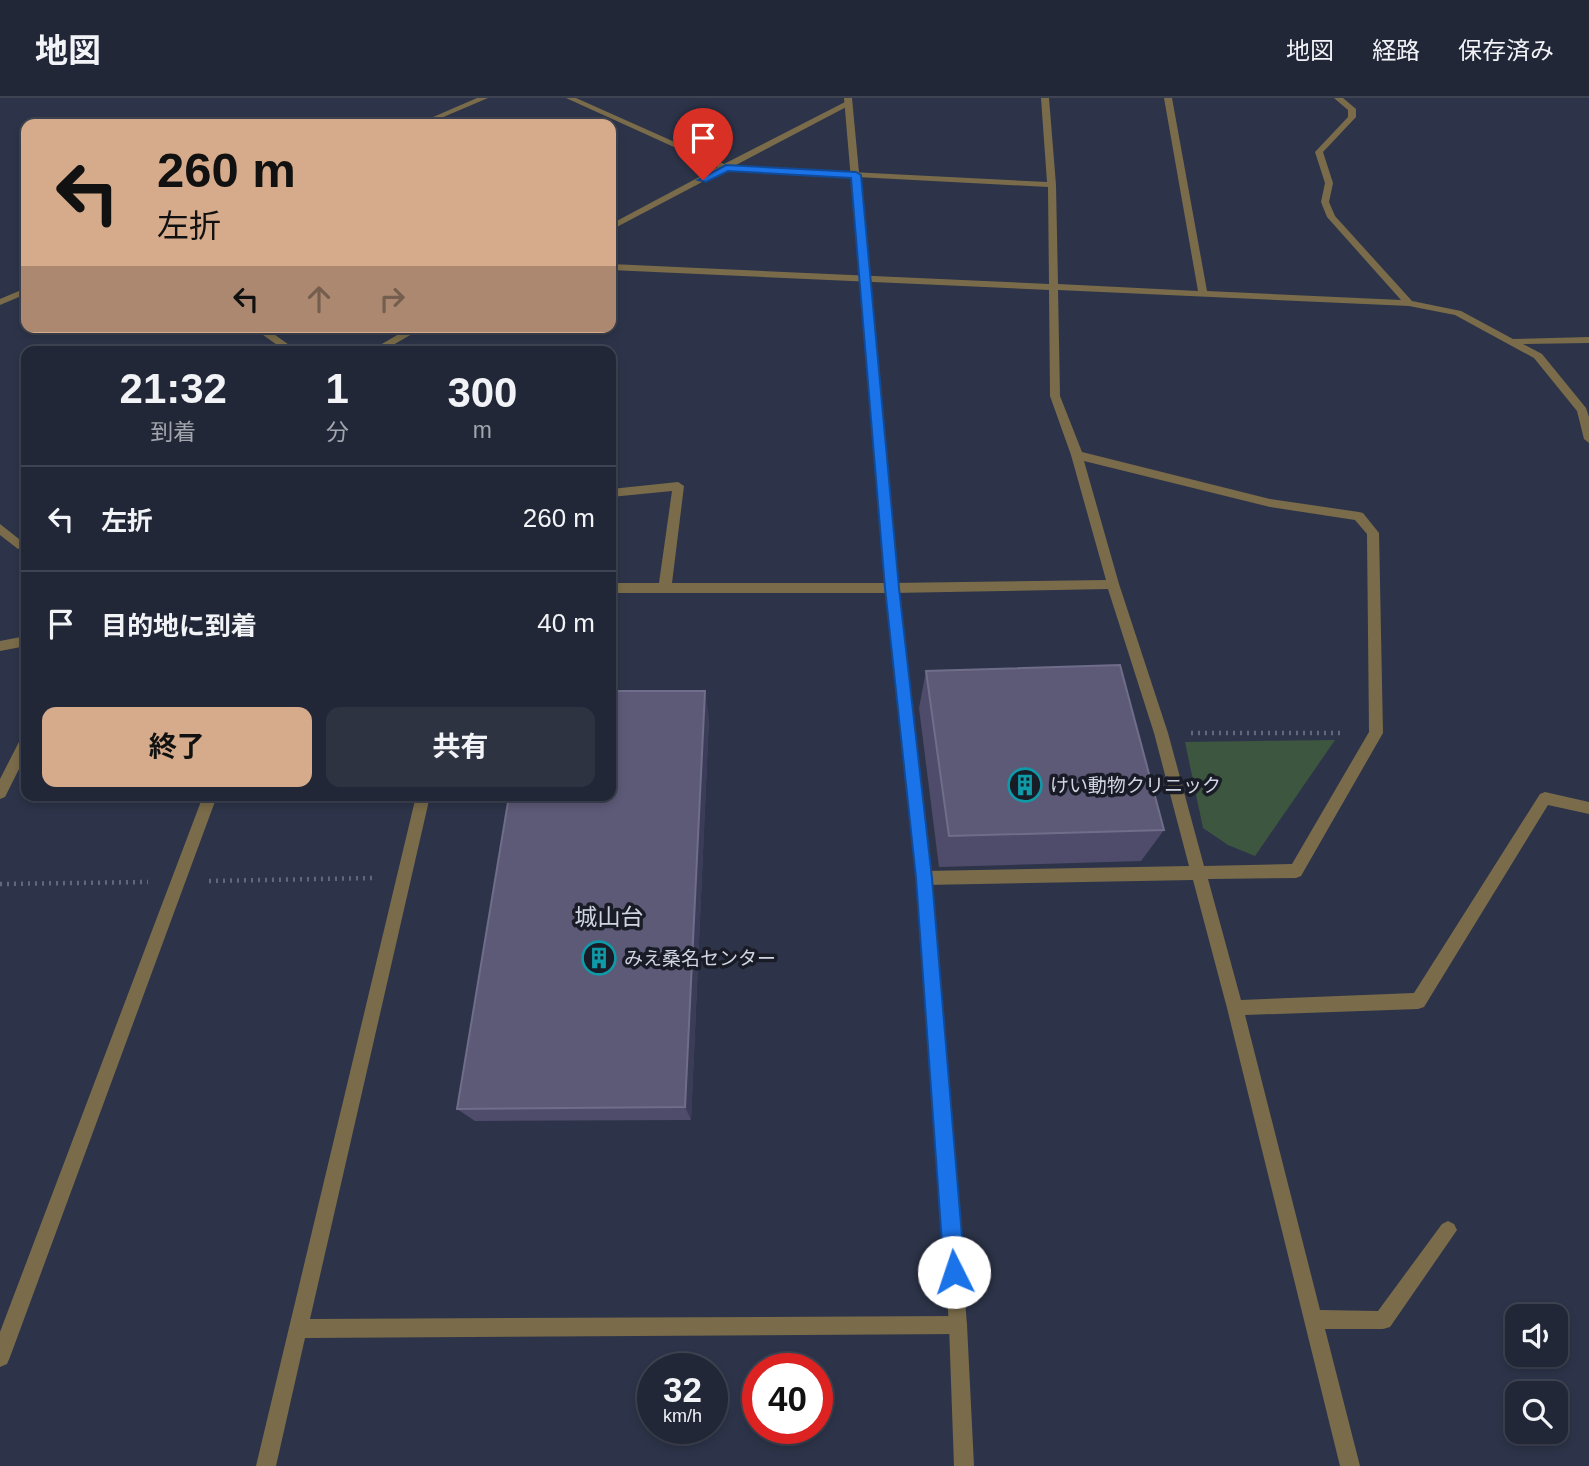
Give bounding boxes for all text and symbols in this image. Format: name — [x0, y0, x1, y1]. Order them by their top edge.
text: 地図 — [35, 32, 101, 69]
text: 地図 — [1286, 37, 1334, 64]
text: 経路 — [1372, 37, 1420, 64]
text: 保存済み — [1458, 37, 1554, 64]
pin — [673, 108, 733, 180]
icon: arrive — [684, 119, 722, 157]
text: 260 m — [157, 143, 296, 197]
icon: left — [42, 147, 133, 238]
text: 左折 — [157, 208, 221, 244]
icon: left — [227, 280, 265, 318]
icon: ahead — [300, 280, 338, 318]
icon: right — [373, 280, 411, 318]
text: 21:32 — [120, 365, 227, 412]
text: 1 — [325, 365, 349, 412]
text: 300 — [447, 369, 517, 416]
text: m — [473, 417, 492, 443]
text: 到着 — [150, 419, 196, 445]
text: 分 — [326, 419, 349, 445]
icon: left — [42, 500, 80, 538]
text: 260 m — [523, 503, 595, 533]
text: 左折 — [101, 506, 153, 536]
icon: arrive — [42, 605, 80, 643]
text: 40 m — [537, 608, 595, 638]
text: 目的地に到着 — [101, 611, 257, 641]
button: 終了 — [42, 707, 312, 787]
button: 共有 — [326, 707, 595, 787]
building icon: けい動物クリニック — [1006, 766, 1044, 804]
place label: けい動物クリニック — [1050, 775, 1221, 796]
district label: 城山台 — [575, 904, 644, 930]
building icon: みえ桑名センター — [580, 939, 618, 977]
place label: みえ桑名センター — [624, 948, 776, 969]
position arrow — [917, 1235, 991, 1309]
map controls — [1505, 1304, 1568, 1444]
button: sound — [1505, 1304, 1568, 1367]
speed limit sign: 40 — [742, 1353, 833, 1444]
text: 32 — [663, 1370, 702, 1409]
button: search — [1505, 1381, 1568, 1444]
text: km/h — [663, 1406, 702, 1426]

